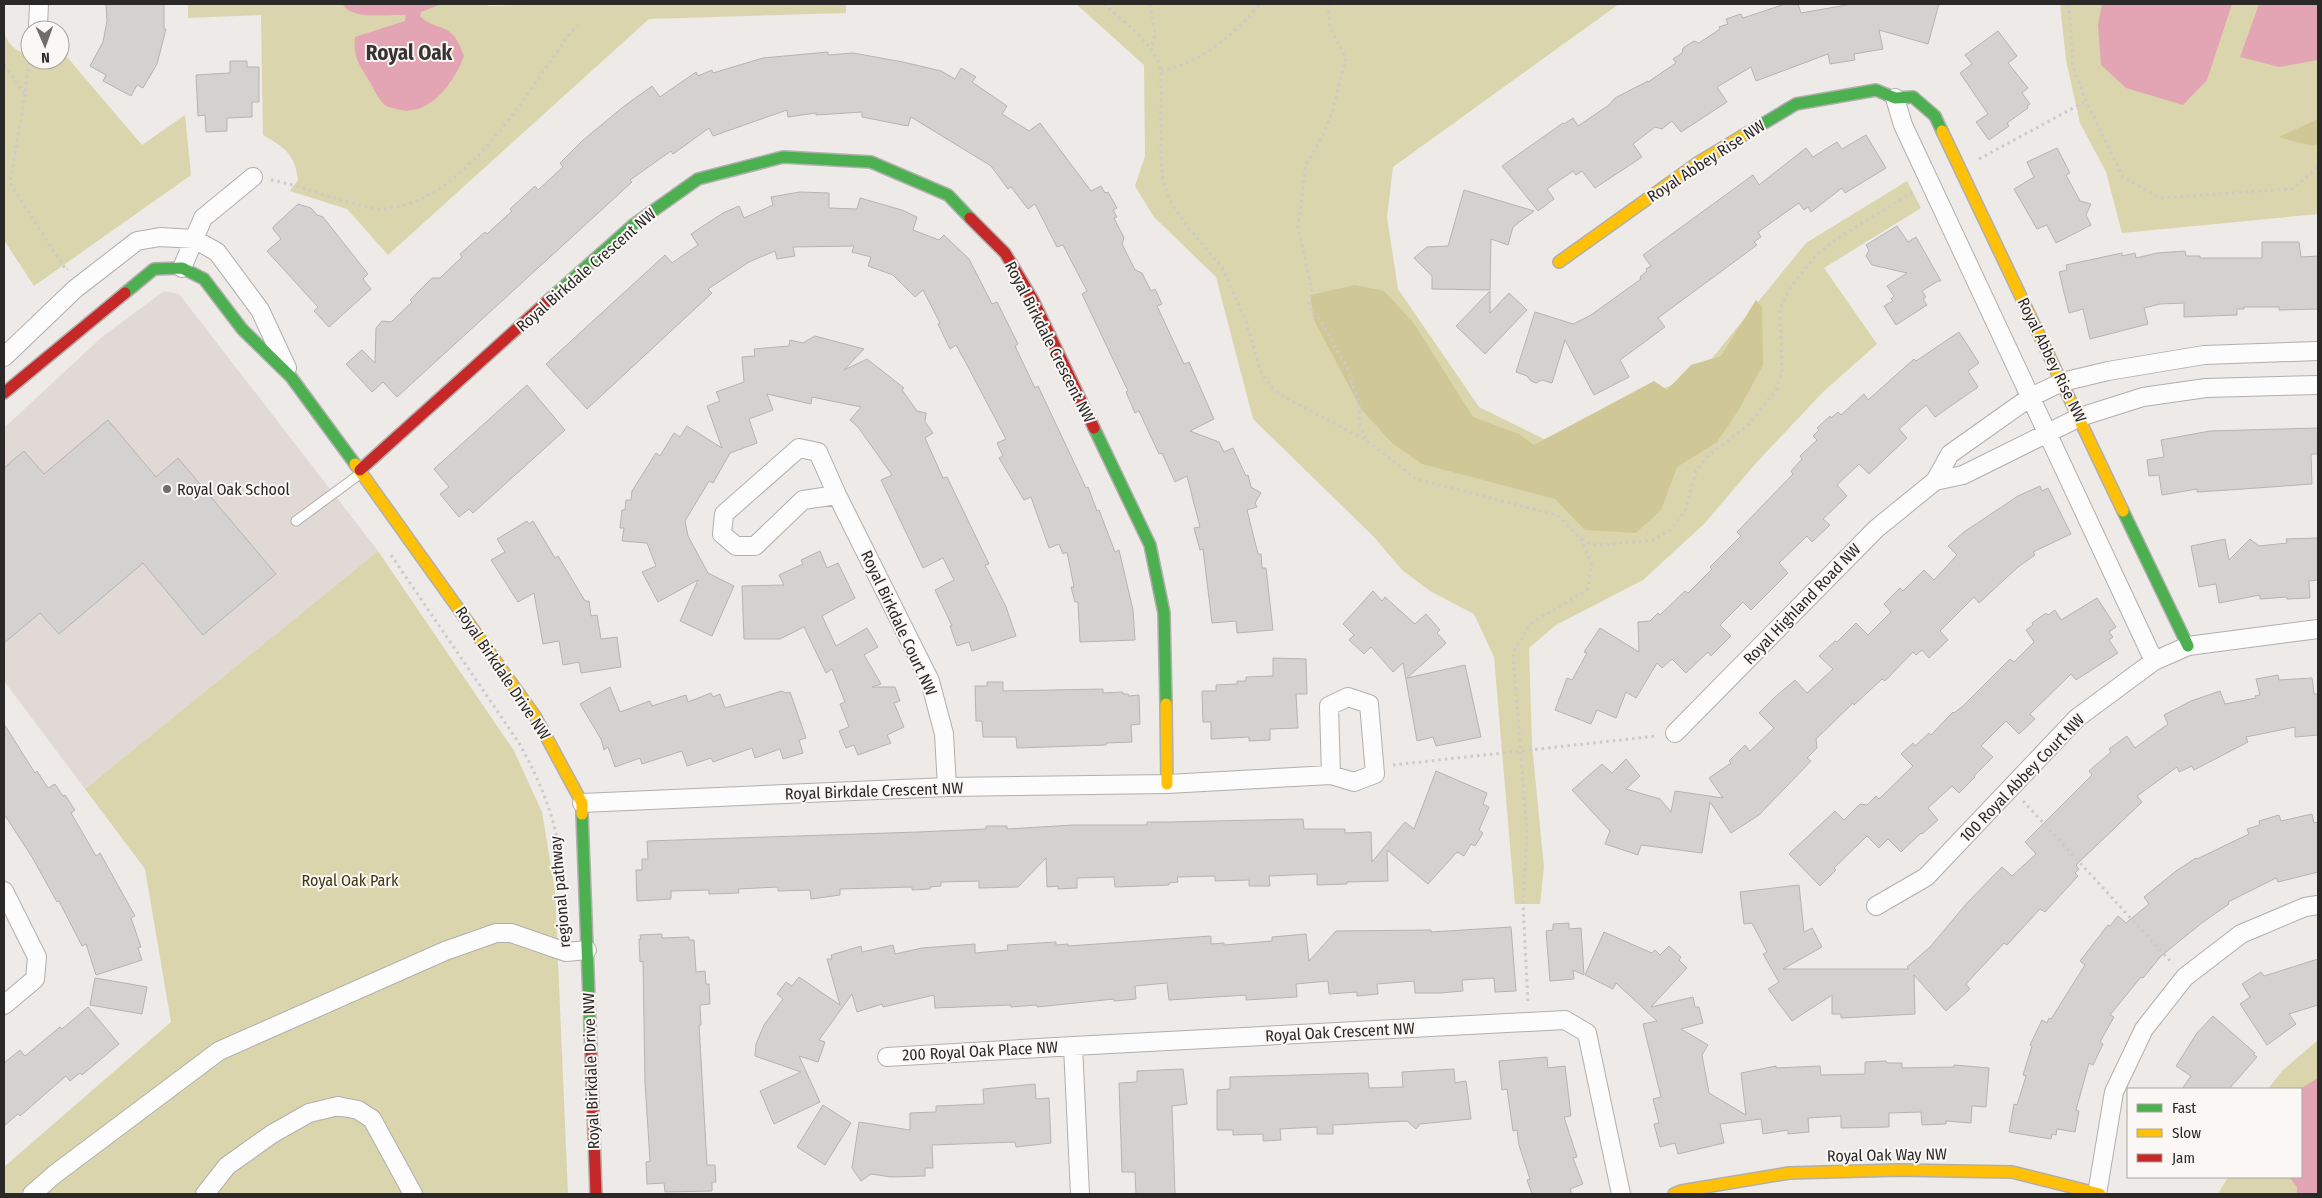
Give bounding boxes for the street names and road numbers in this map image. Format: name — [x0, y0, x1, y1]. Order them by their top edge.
street label: Royal Abbey Rise NW — [1644, 116, 1768, 206]
street label: Royal Birkdale Crescent NW — [512, 204, 660, 336]
street label: Royal Birkdale Crescent NW — [1001, 258, 1099, 426]
street label: Royal Abbey Rise NW — [2014, 294, 2090, 426]
street label: Royal Highland Road NW — [1739, 540, 1865, 668]
street label: Royal Birkdale Court NW — [857, 547, 941, 699]
street label: Royal Birkdale Drive NW — [451, 603, 555, 743]
street label: 100 Royal Abbey Court NW — [1956, 710, 2088, 846]
street label: Royal Birkdale Crescent NW — [784, 778, 964, 804]
street label: regional pathway — [546, 835, 574, 949]
street label: Royal Birkdale Drive NW — [579, 992, 603, 1150]
street label: Royal Oak Crescent NW — [1265, 1019, 1415, 1045]
street label: 200 Royal Oak Place NW — [902, 1037, 1058, 1065]
street label: Royal Oak Way NW — [1827, 1144, 1947, 1166]

